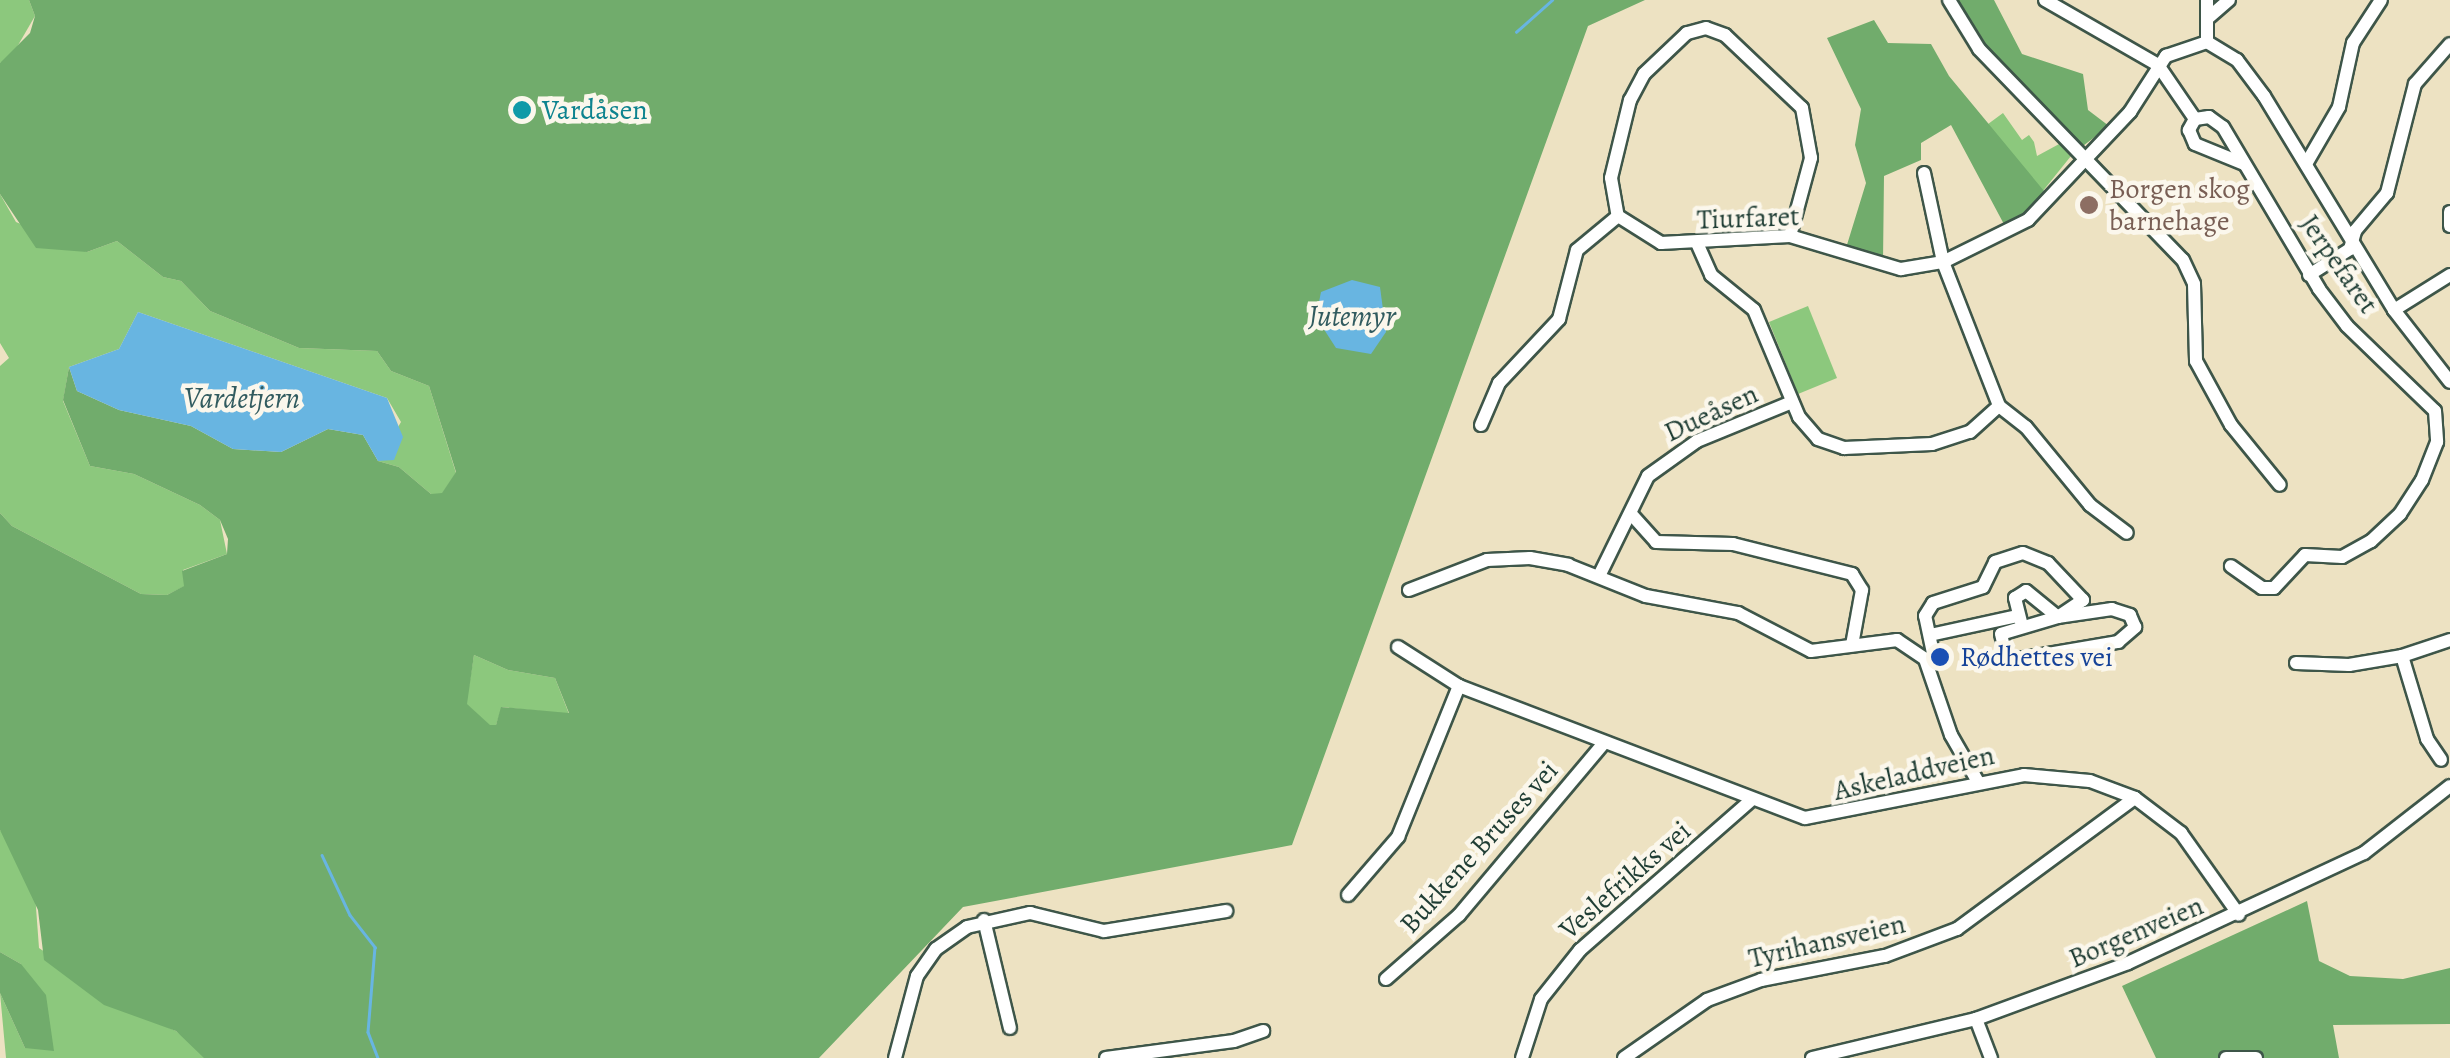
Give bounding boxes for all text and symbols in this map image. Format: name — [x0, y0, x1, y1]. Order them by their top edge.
place label: Vardåsen — [542, 93, 648, 127]
marker: Vardåsen — [511, 99, 533, 121]
place label: Borgen skog barnehage — [2109, 172, 2250, 238]
marker: Borgen skog barnehage — [2078, 194, 2100, 216]
street label: Tiurfaret — [1696, 199, 1800, 237]
street label: Jerpefaret — [2293, 208, 2385, 320]
water label: Jutemyr — [1308, 298, 1396, 334]
street label: Dueåsen — [1659, 377, 1763, 449]
water label: Vardetjern — [184, 380, 300, 416]
place label: Rødhettes vei — [1960, 640, 2113, 674]
marker: Rødhettes vei — [1929, 646, 1951, 668]
street label: Askeladdveien — [1830, 738, 1998, 808]
street label: Bukkene Bruses vei — [1393, 754, 1565, 940]
street label: Veslefrikks vei — [1552, 814, 1698, 946]
street label: Borgenveien — [2064, 889, 2208, 975]
street label: Tyrihansveien — [1745, 907, 1909, 975]

